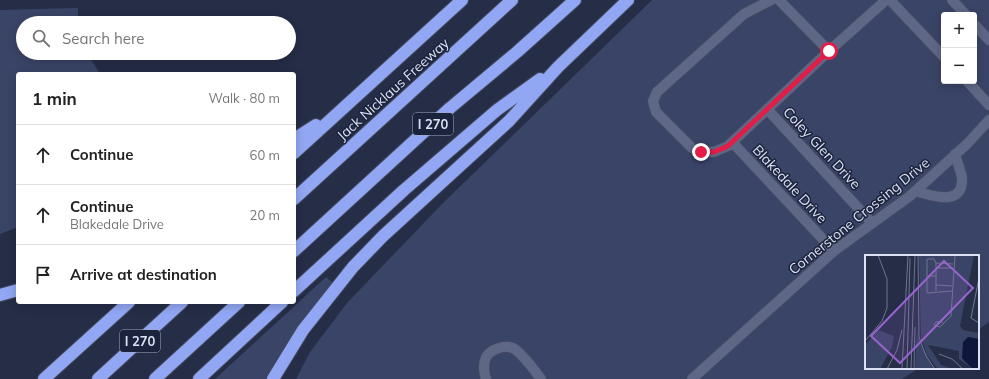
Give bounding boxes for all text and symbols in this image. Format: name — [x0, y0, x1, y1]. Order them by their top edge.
map controls — [941, 12, 977, 84]
button: + — [941, 12, 977, 48]
search box — [16, 16, 296, 60]
icon: search — [30, 27, 52, 49]
text: Search here — [62, 29, 144, 48]
street label: Jack Nicklaus Freeway — [333, 33, 453, 144]
route start — [820, 42, 838, 60]
button: − — [941, 48, 977, 84]
text: 1 min — [32, 88, 77, 109]
text: Walk · 80 m — [209, 90, 280, 106]
street label: Coley Glen Drive — [779, 103, 865, 193]
road number: I 270 — [413, 113, 453, 135]
street label: Blakedale Drive — [749, 141, 831, 227]
route end — [692, 143, 710, 161]
icon: ahead — [32, 144, 54, 166]
text: Continue — [70, 145, 133, 164]
text: 60 m — [250, 147, 280, 163]
street label: Cornerstone Crossing Drive — [785, 154, 933, 278]
text: Continue — [70, 197, 133, 216]
icon: ahead — [32, 204, 54, 226]
text: 20 m — [250, 207, 280, 223]
text: Blakedale Drive — [70, 216, 164, 232]
inset map — [865, 255, 979, 369]
icon: arrive — [32, 264, 54, 286]
text: Arrive at destination — [70, 265, 217, 284]
road number: I 270 — [120, 330, 160, 352]

